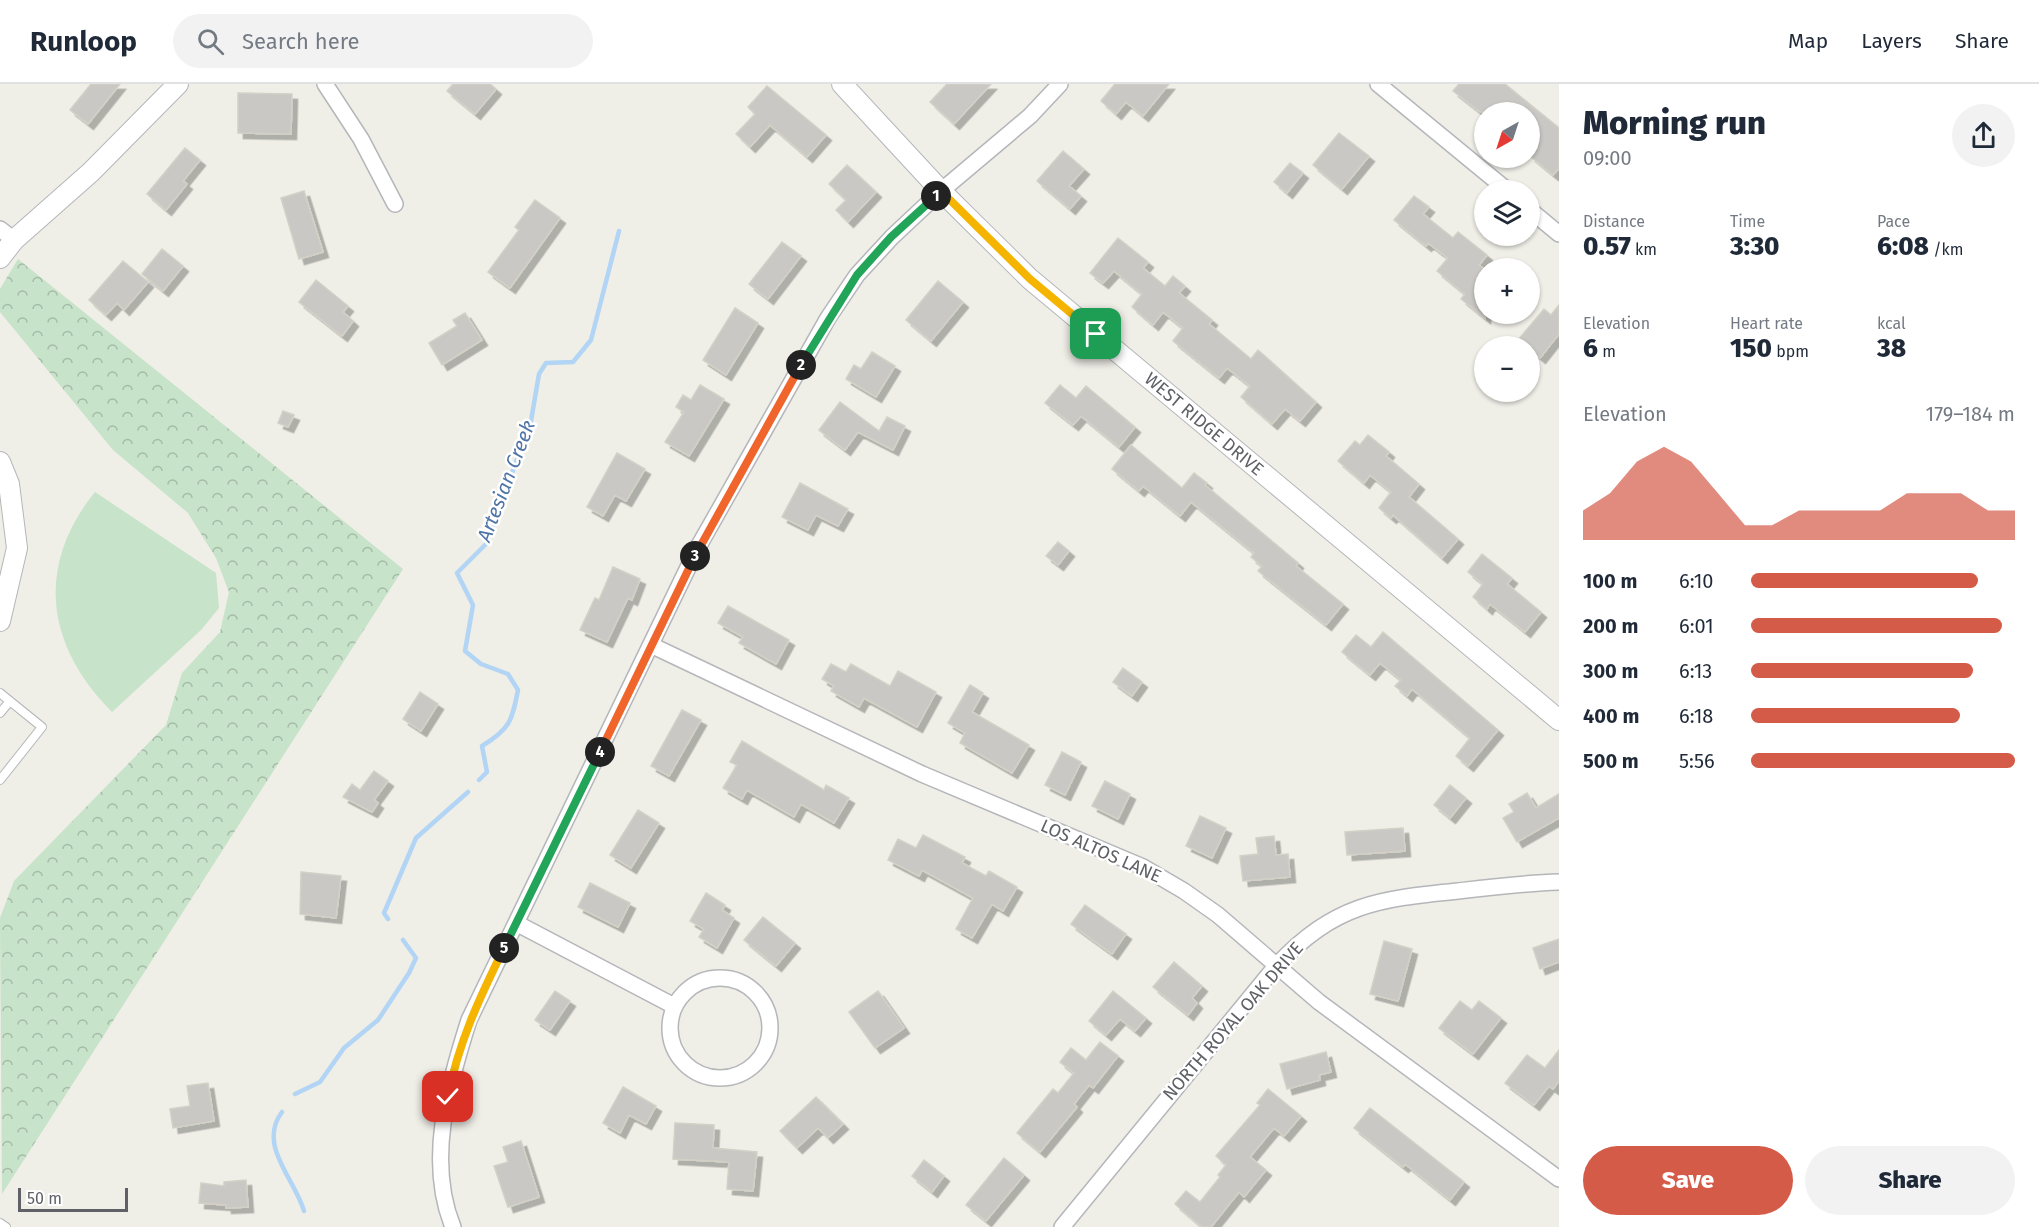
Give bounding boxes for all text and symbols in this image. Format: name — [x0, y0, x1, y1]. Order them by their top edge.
search box — [173, 14, 593, 68]
text: Runloop — [30, 25, 137, 58]
icon: search — [194, 25, 227, 58]
text: Search here — [242, 28, 360, 55]
text: Map — [1788, 28, 1828, 54]
text: Layers — [1861, 28, 1922, 54]
text: Share — [1955, 28, 2009, 54]
north arrow — [1474, 102, 1540, 168]
map controls — [1474, 102, 1540, 402]
text: Morning run — [1583, 103, 1766, 143]
button: share — [1952, 104, 2015, 167]
text: 09:00 — [1583, 146, 1632, 170]
button: layers — [1474, 180, 1540, 246]
pin: 1 — [921, 181, 951, 211]
text: 1 — [932, 186, 940, 205]
text: Distance — [1583, 212, 1645, 231]
text: Time — [1730, 212, 1765, 231]
text: Pace — [1877, 212, 1910, 231]
text: 0.57 — [1583, 231, 1631, 262]
text: 3:30 — [1730, 231, 1780, 262]
text: 6:08 — [1877, 231, 1929, 262]
text: km — [1631, 240, 1657, 259]
text: /km — [1929, 240, 1963, 259]
button: + — [1474, 258, 1540, 324]
pin — [1070, 308, 1121, 359]
text: Elevation — [1583, 314, 1650, 333]
text: Heart rate — [1730, 314, 1803, 333]
text: kcal — [1877, 314, 1906, 333]
icon: arrive — [1079, 317, 1112, 350]
text: 6 — [1583, 333, 1598, 364]
text: 150 — [1730, 333, 1772, 364]
text: 38 — [1877, 333, 1906, 364]
button: − — [1474, 336, 1540, 402]
text: m — [1598, 342, 1616, 361]
text: bpm — [1772, 342, 1809, 361]
pin: 2 — [786, 350, 816, 380]
text: 2 — [797, 355, 805, 374]
street label: WEST RIDGE DRIVE — [1140, 368, 1268, 480]
text: Elevation — [1583, 402, 1667, 426]
text: 179–184 m — [1926, 402, 2015, 426]
water label: Artesian Creek — [471, 417, 540, 546]
pin: 3 — [680, 541, 710, 571]
text: 3 — [691, 546, 699, 565]
text: 100 m — [1583, 569, 1637, 593]
text: 6:10 — [1679, 569, 1713, 593]
text: 200 m — [1583, 614, 1638, 638]
text: 6:01 — [1679, 614, 1714, 638]
text: 300 m — [1583, 659, 1638, 683]
text: 6:13 — [1679, 659, 1712, 683]
text: 400 m — [1583, 704, 1639, 728]
text: 6:18 — [1679, 704, 1713, 728]
pin: 4 — [585, 737, 615, 767]
text: 4 — [595, 742, 605, 761]
text: 500 m — [1583, 749, 1639, 773]
text: 5:56 — [1679, 749, 1715, 773]
street label: LOS ALTOS LANE — [1037, 815, 1165, 887]
pin: 5 — [489, 933, 519, 963]
street label: NORTH ROYAL OAK DRIVE — [1158, 937, 1308, 1105]
text: 5 — [500, 938, 508, 957]
pin — [422, 1071, 473, 1122]
icon: check — [431, 1080, 464, 1113]
button: Save — [1583, 1146, 1793, 1215]
button: Share — [1805, 1146, 2015, 1215]
scale bar — [18, 1185, 128, 1212]
text: 50 m — [27, 1189, 62, 1208]

